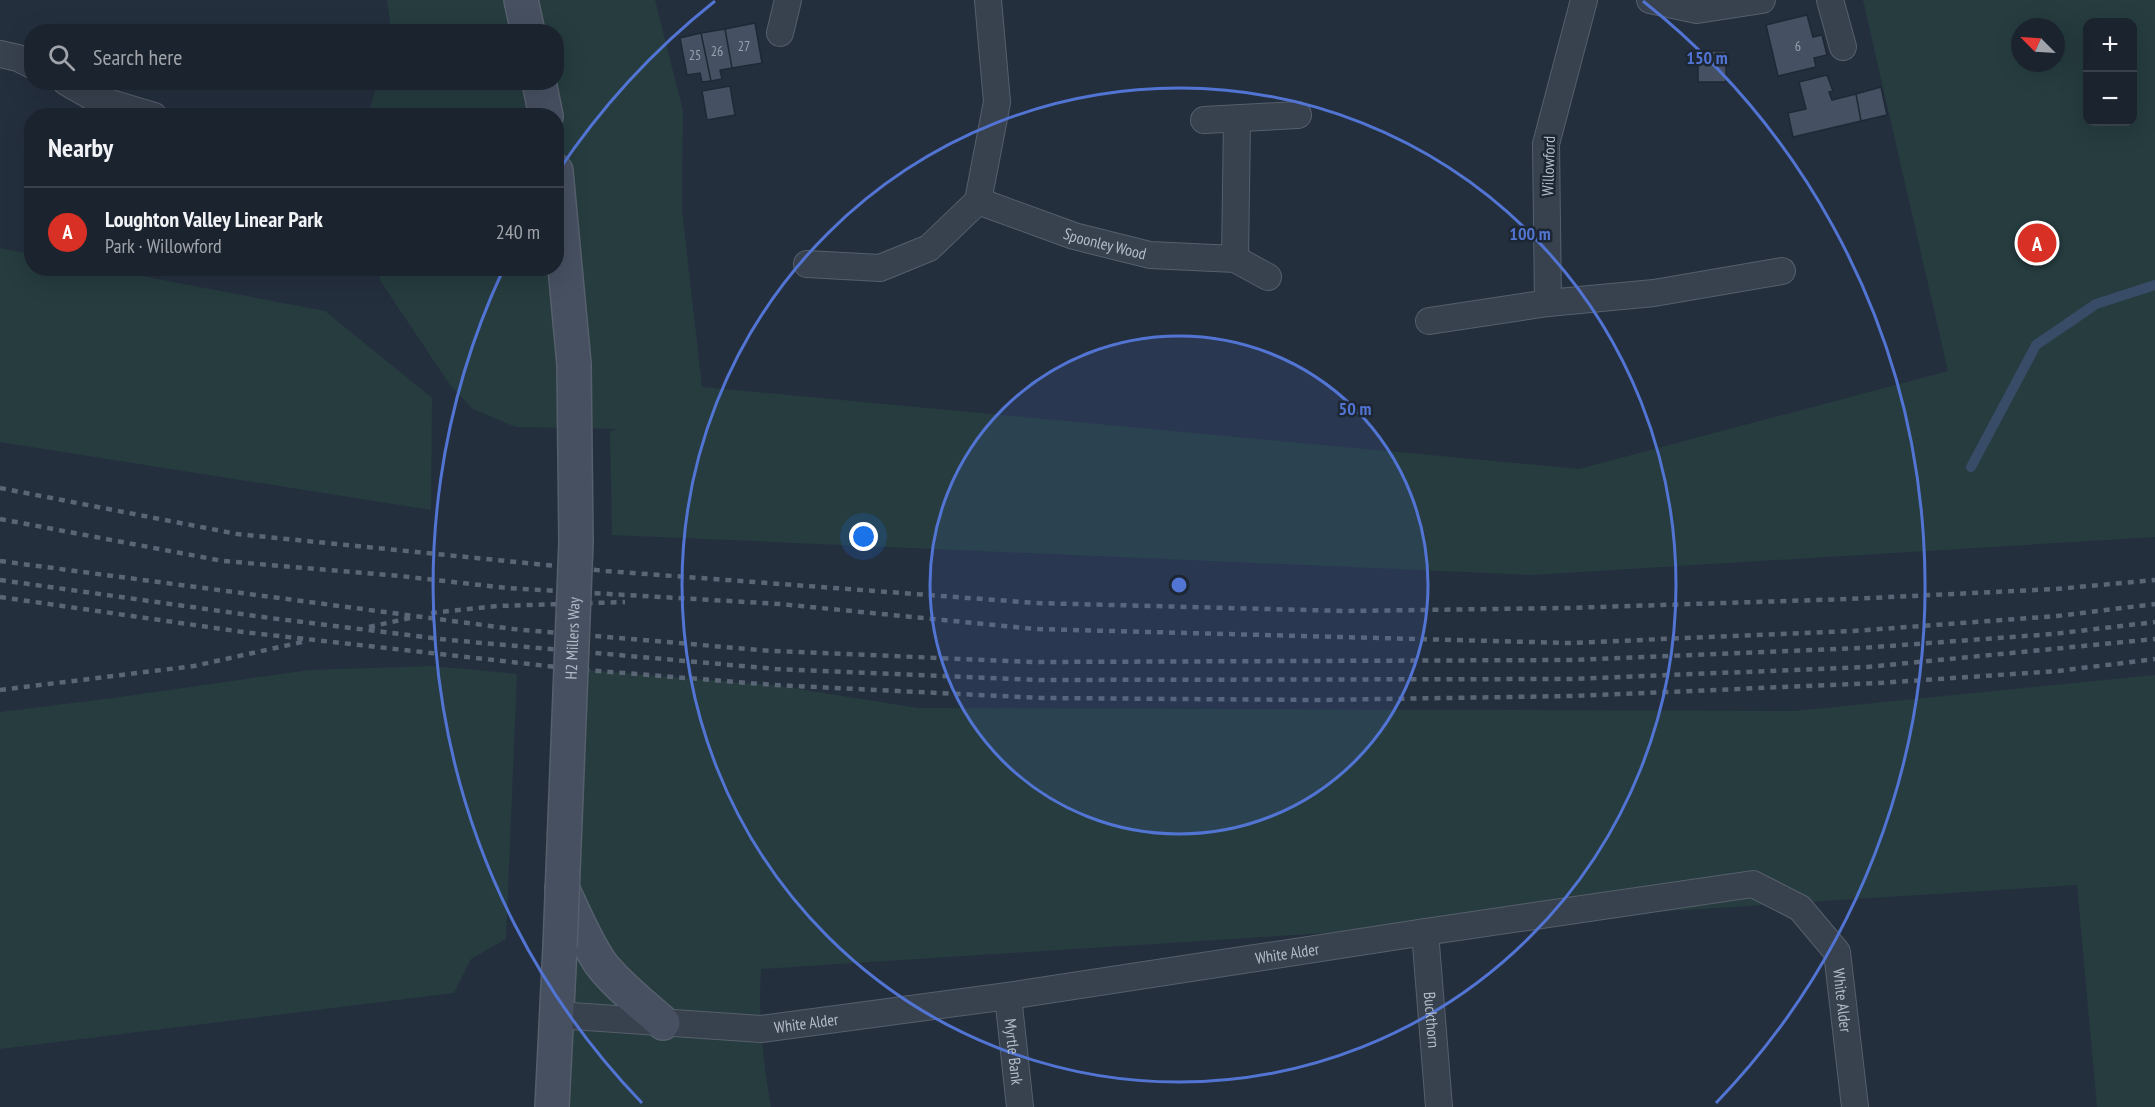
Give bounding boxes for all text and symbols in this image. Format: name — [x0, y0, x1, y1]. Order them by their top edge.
north arrow — [2011, 18, 2065, 72]
map controls — [2083, 18, 2137, 126]
button: + — [2083, 18, 2137, 72]
search box — [24, 24, 564, 90]
house number: 27 — [738, 37, 750, 55]
house number: 6 — [1795, 37, 1801, 55]
icon: search — [45, 41, 78, 74]
house number: 26 — [711, 42, 723, 60]
text: Search here — [93, 43, 182, 71]
house number: 25 — [689, 46, 701, 64]
text: 150 m — [1686, 46, 1728, 69]
button: − — [2083, 72, 2137, 126]
text: Nearby — [48, 131, 113, 164]
street label: Willowford — [1537, 136, 1559, 196]
text: Loughton Valley Linear Park — [105, 205, 323, 233]
text: A — [62, 219, 73, 245]
text: 240 m — [496, 219, 540, 245]
pin: A — [2018, 220, 2056, 266]
text: 100 m — [1509, 222, 1551, 245]
street label: Spoonley Wood — [1061, 223, 1148, 264]
text: Park · Willowford — [105, 233, 222, 259]
text: 50 m — [1339, 397, 1371, 420]
your location — [849, 522, 878, 551]
centre of rings — [1169, 575, 1189, 595]
street label: H2 Millers Way — [561, 597, 584, 680]
street label: White Alder — [1254, 938, 1321, 968]
street label: White Alder — [1829, 967, 1856, 1034]
street label: Buckthorn — [1420, 991, 1444, 1049]
street label: White Alder — [773, 1009, 840, 1037]
street label: Myrtle Bank — [1001, 1018, 1028, 1087]

